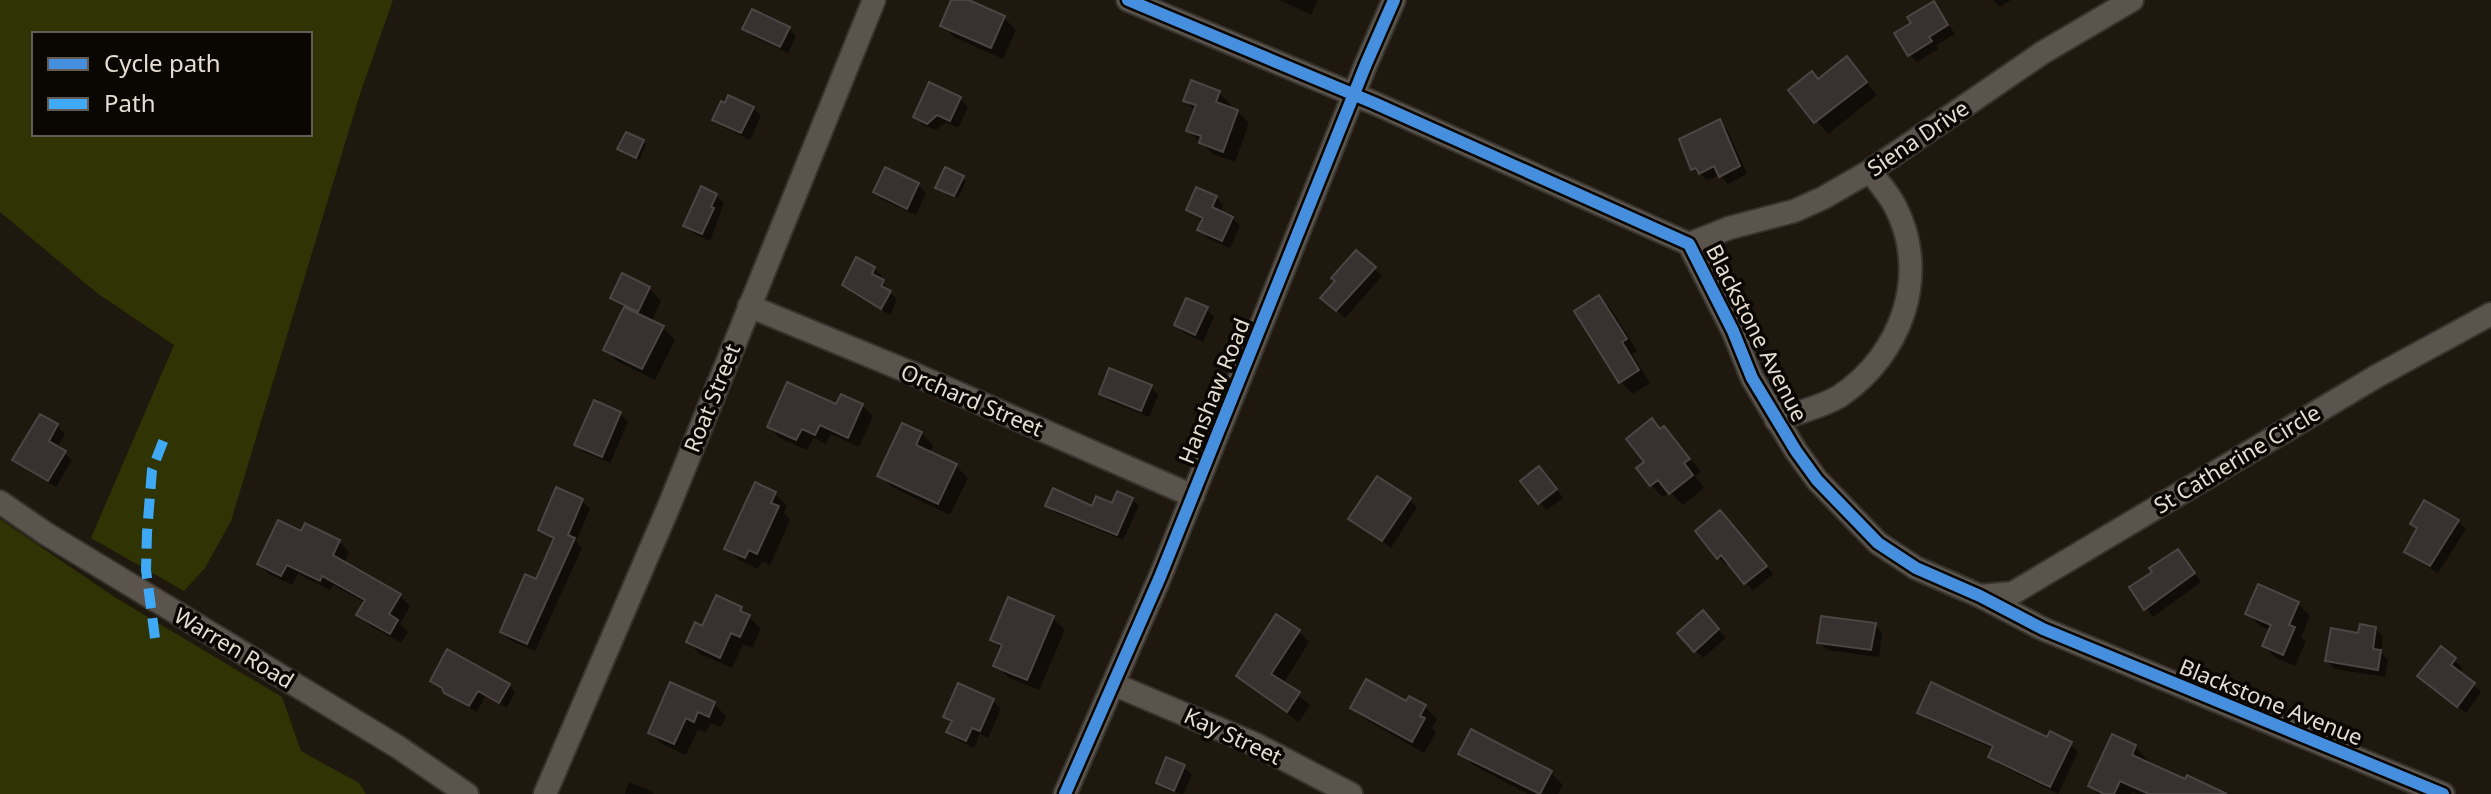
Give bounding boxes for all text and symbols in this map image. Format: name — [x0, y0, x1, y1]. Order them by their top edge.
legend — [32, 32, 312, 136]
text: Cycle path — [104, 46, 221, 79]
text: Path — [104, 86, 155, 119]
street label: Siena Drive — [1861, 92, 1974, 182]
street label: Blackstone Avenue — [1700, 239, 1816, 426]
street label: Hanshaw Road — [1170, 313, 1256, 468]
street label: Roat Street — [676, 339, 746, 456]
street label: Orchard Street — [897, 356, 1048, 443]
street label: St Catherine Circle — [2148, 397, 2325, 520]
street label: Warren Road — [169, 600, 300, 695]
street label: Blackstone Avenue — [2175, 651, 2368, 752]
street label: Kay Street — [1180, 699, 1287, 771]

